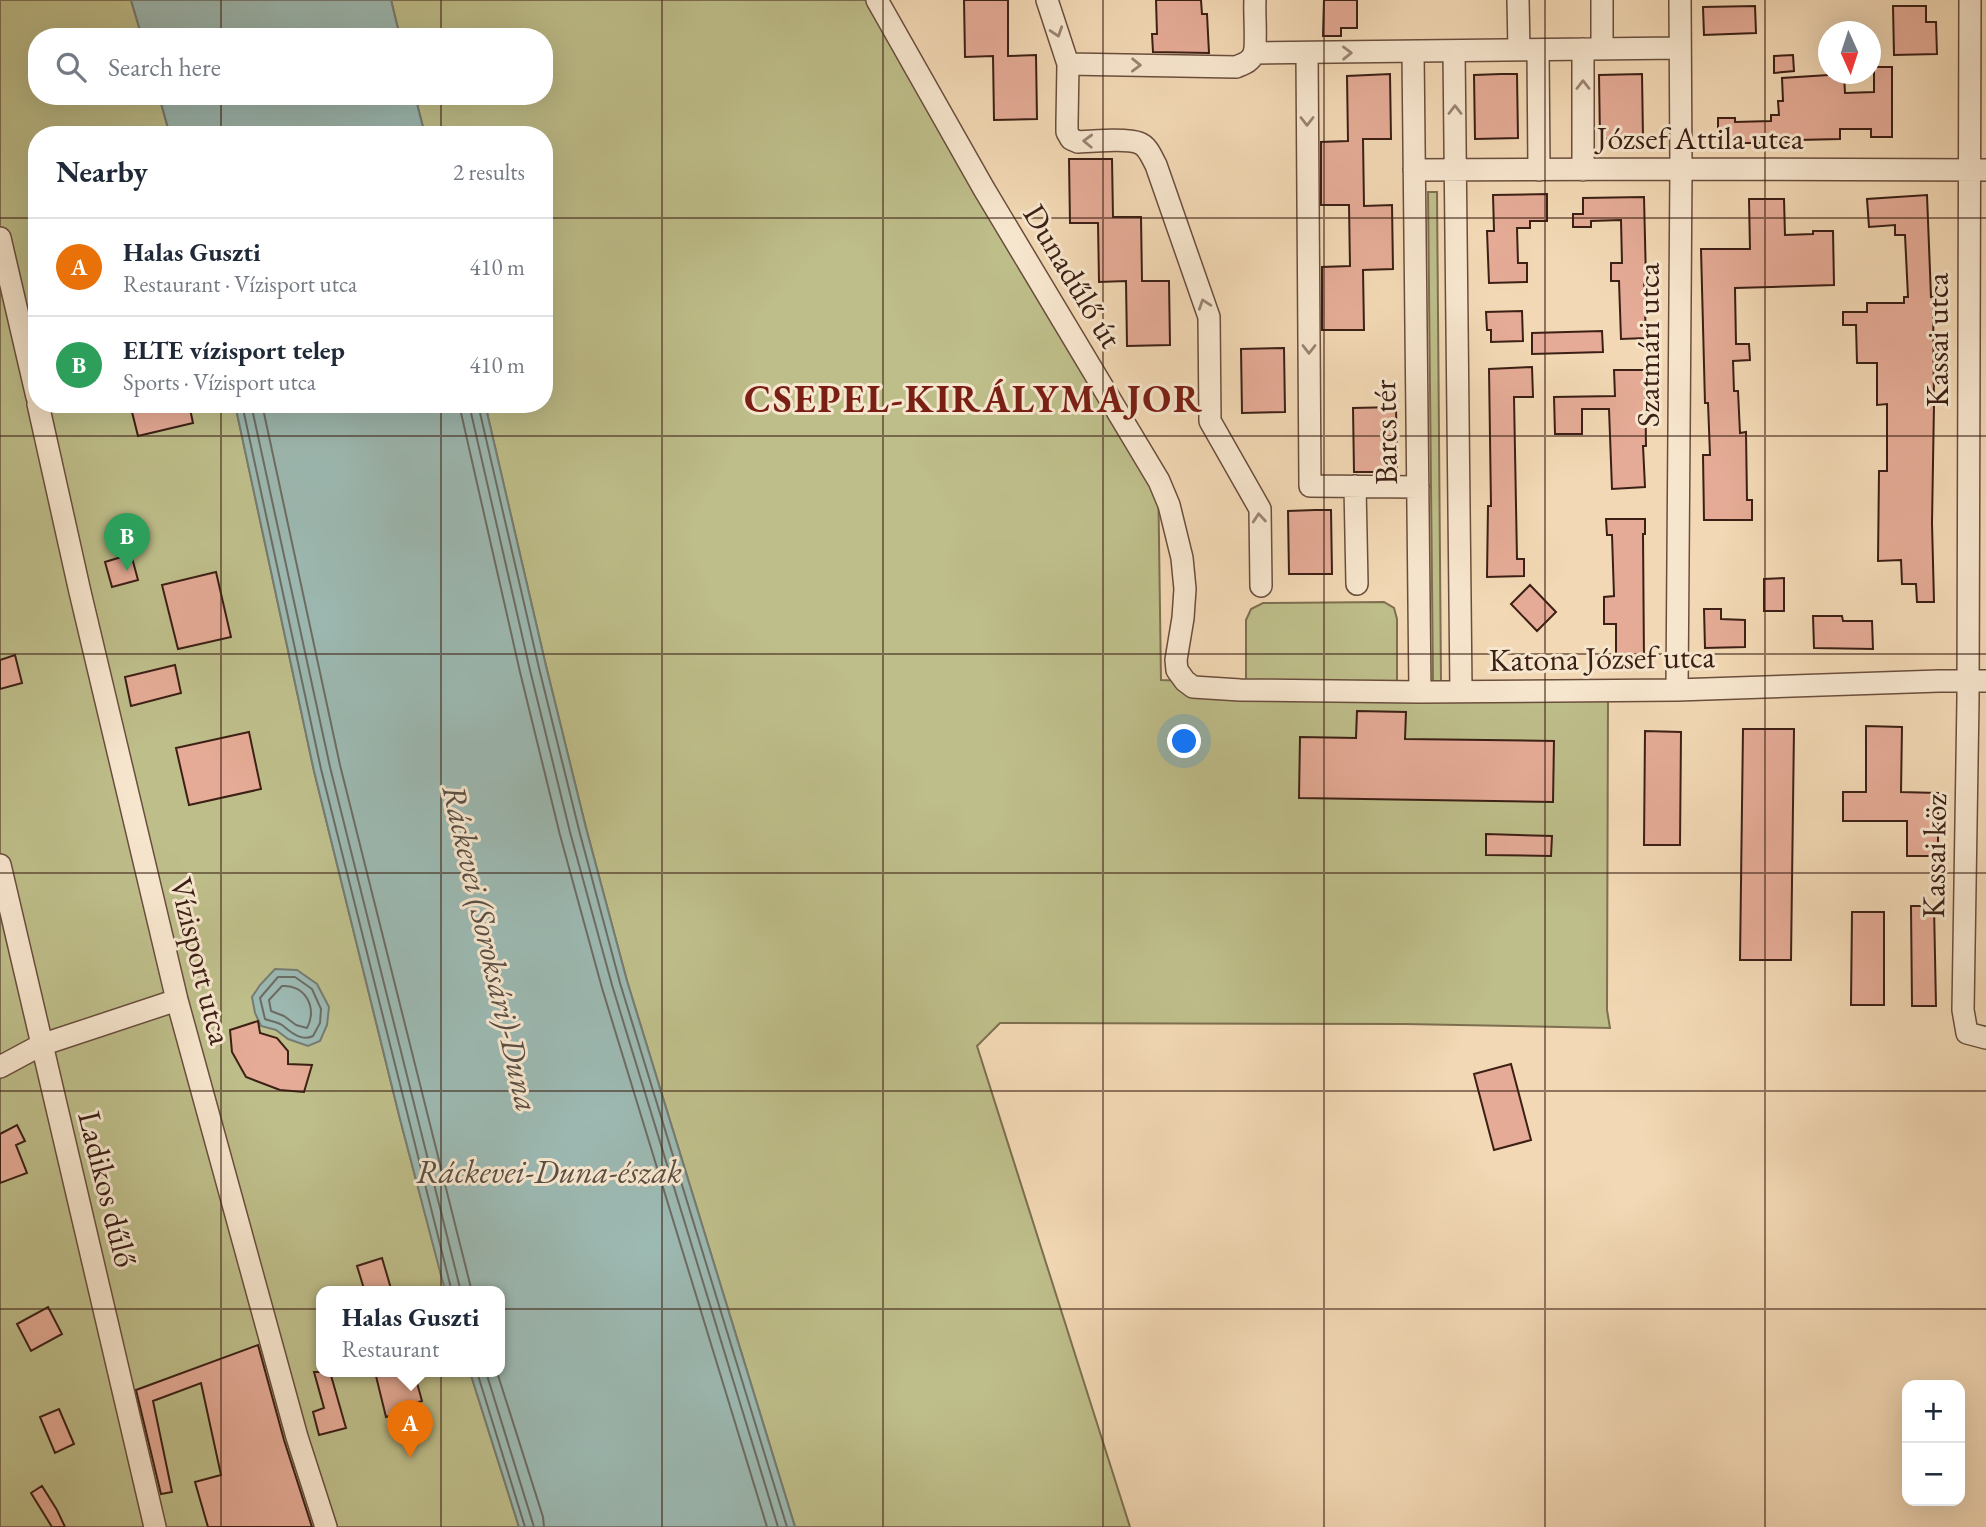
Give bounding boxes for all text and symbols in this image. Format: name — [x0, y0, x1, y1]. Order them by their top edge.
north arrow — [1818, 21, 1881, 84]
one-way arrow — [1049, 25, 1063, 38]
search box — [28, 28, 553, 105]
one-way arrow — [1342, 45, 1353, 60]
icon: search — [52, 48, 90, 86]
text: Search here — [108, 50, 221, 84]
one-way arrow — [1131, 57, 1142, 73]
one-way arrow — [1575, 79, 1591, 90]
one-way arrow — [1447, 105, 1462, 116]
one-way arrow — [1299, 117, 1315, 127]
street label: József Attila utca — [1594, 117, 1804, 159]
one-way arrow — [1082, 133, 1092, 149]
text: Nearby — [56, 152, 148, 191]
text: 2 results — [453, 157, 525, 187]
street label: Dunadűlő út — [1014, 196, 1132, 356]
text: Halas Guszti — [123, 235, 261, 269]
text: A — [71, 252, 87, 282]
text: 410 m — [469, 252, 525, 282]
street label: Szatmári utca — [1627, 262, 1669, 427]
text: Restaurant · Vízisport utca — [123, 269, 357, 299]
street label: Kassai utca — [1916, 273, 1958, 407]
one-way arrow — [1198, 298, 1212, 311]
text: ELTE vízisport telep — [123, 333, 345, 367]
one-way arrow — [1301, 344, 1317, 355]
text: B — [72, 350, 86, 380]
text: 410 m — [469, 350, 525, 380]
text: Sports · Vízisport utca — [123, 367, 316, 397]
district label: CSEPEL-KIRÁLYMAJOR — [744, 374, 1204, 423]
street label: Barcs tér — [1363, 379, 1407, 485]
one-way arrow — [1252, 512, 1267, 523]
pin: B — [104, 513, 150, 571]
street label: Katona József utca — [1488, 635, 1716, 681]
your location — [1167, 724, 1201, 758]
water label: Ráckevei (Soroksári)-Duna — [432, 780, 550, 1116]
street label: Kassai köz — [1912, 793, 1956, 919]
street label: Vízisport utca — [160, 873, 242, 1049]
street label: Ladikos dűlő — [68, 1106, 148, 1272]
water label: Ráckevei-Duna-észak — [416, 1150, 682, 1193]
popup — [316, 1286, 505, 1377]
text: Halas Guszti — [342, 1300, 479, 1334]
text: Restaurant — [342, 1334, 439, 1364]
map controls — [1902, 1380, 1965, 1506]
button: + — [1902, 1380, 1965, 1443]
pin: A — [387, 1400, 433, 1458]
button: − — [1902, 1443, 1965, 1506]

